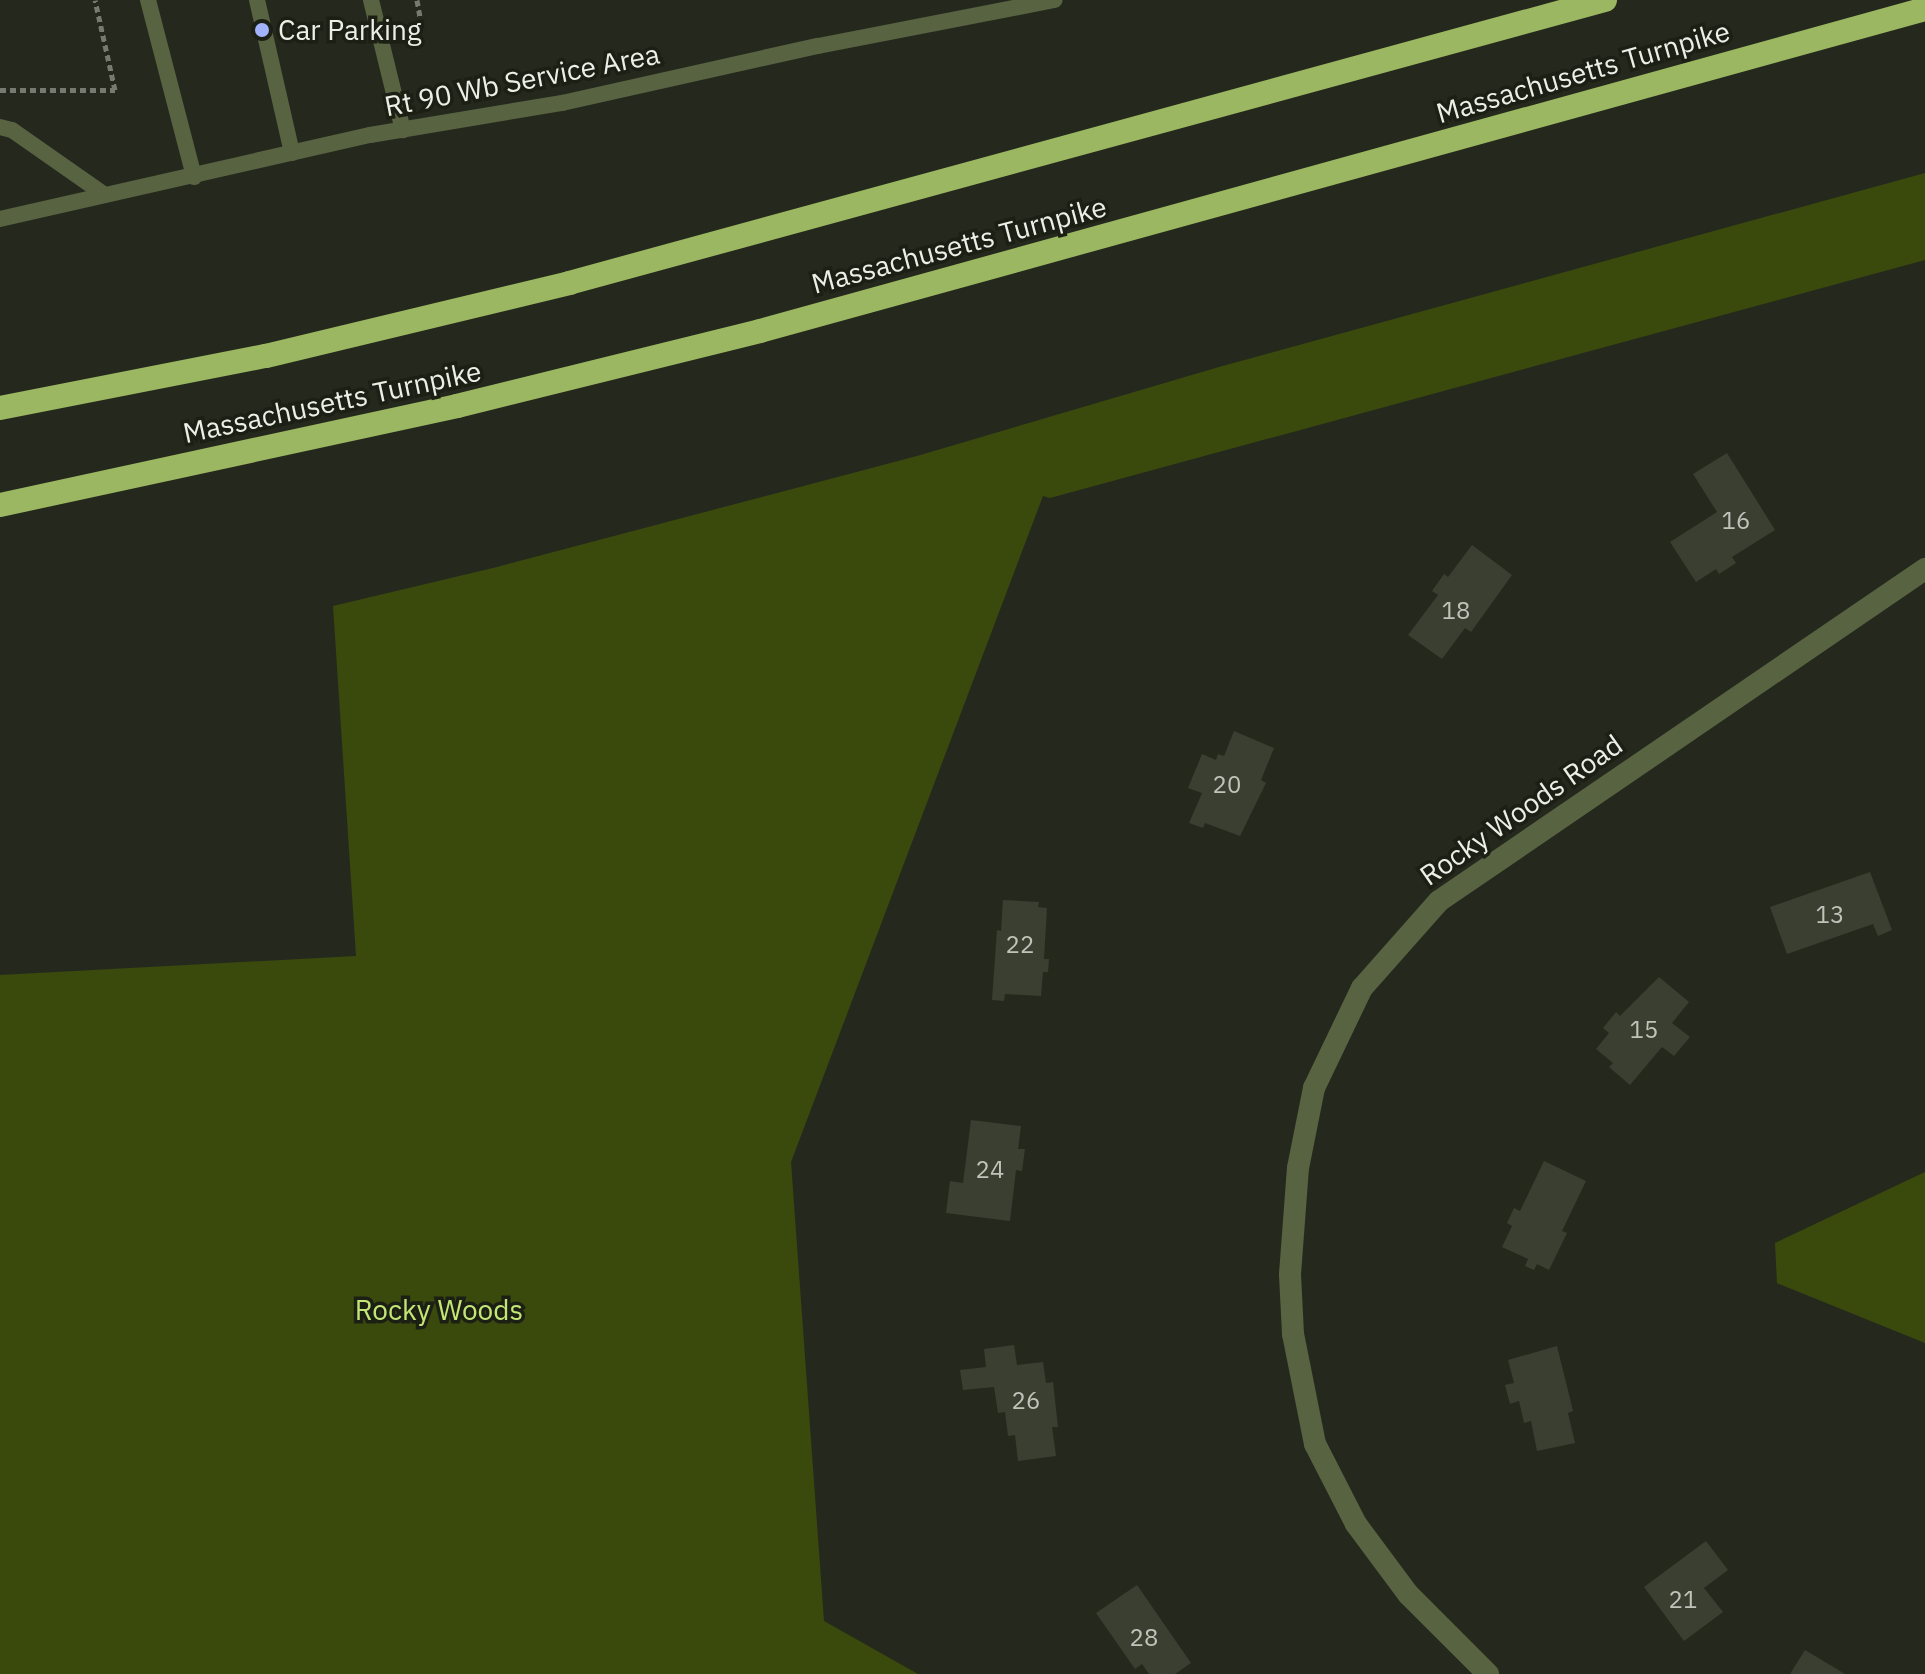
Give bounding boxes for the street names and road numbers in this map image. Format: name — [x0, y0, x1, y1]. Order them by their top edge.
street label: Massachusetts Turnpike — [1432, 14, 1734, 130]
street label: Rt 90 Wb Service Area — [382, 37, 662, 123]
street label: Massachusetts Turnpike — [808, 189, 1110, 301]
street label: Massachusetts Turnpike — [180, 354, 484, 450]
street label: Rocky Woods Road — [1413, 728, 1629, 892]

